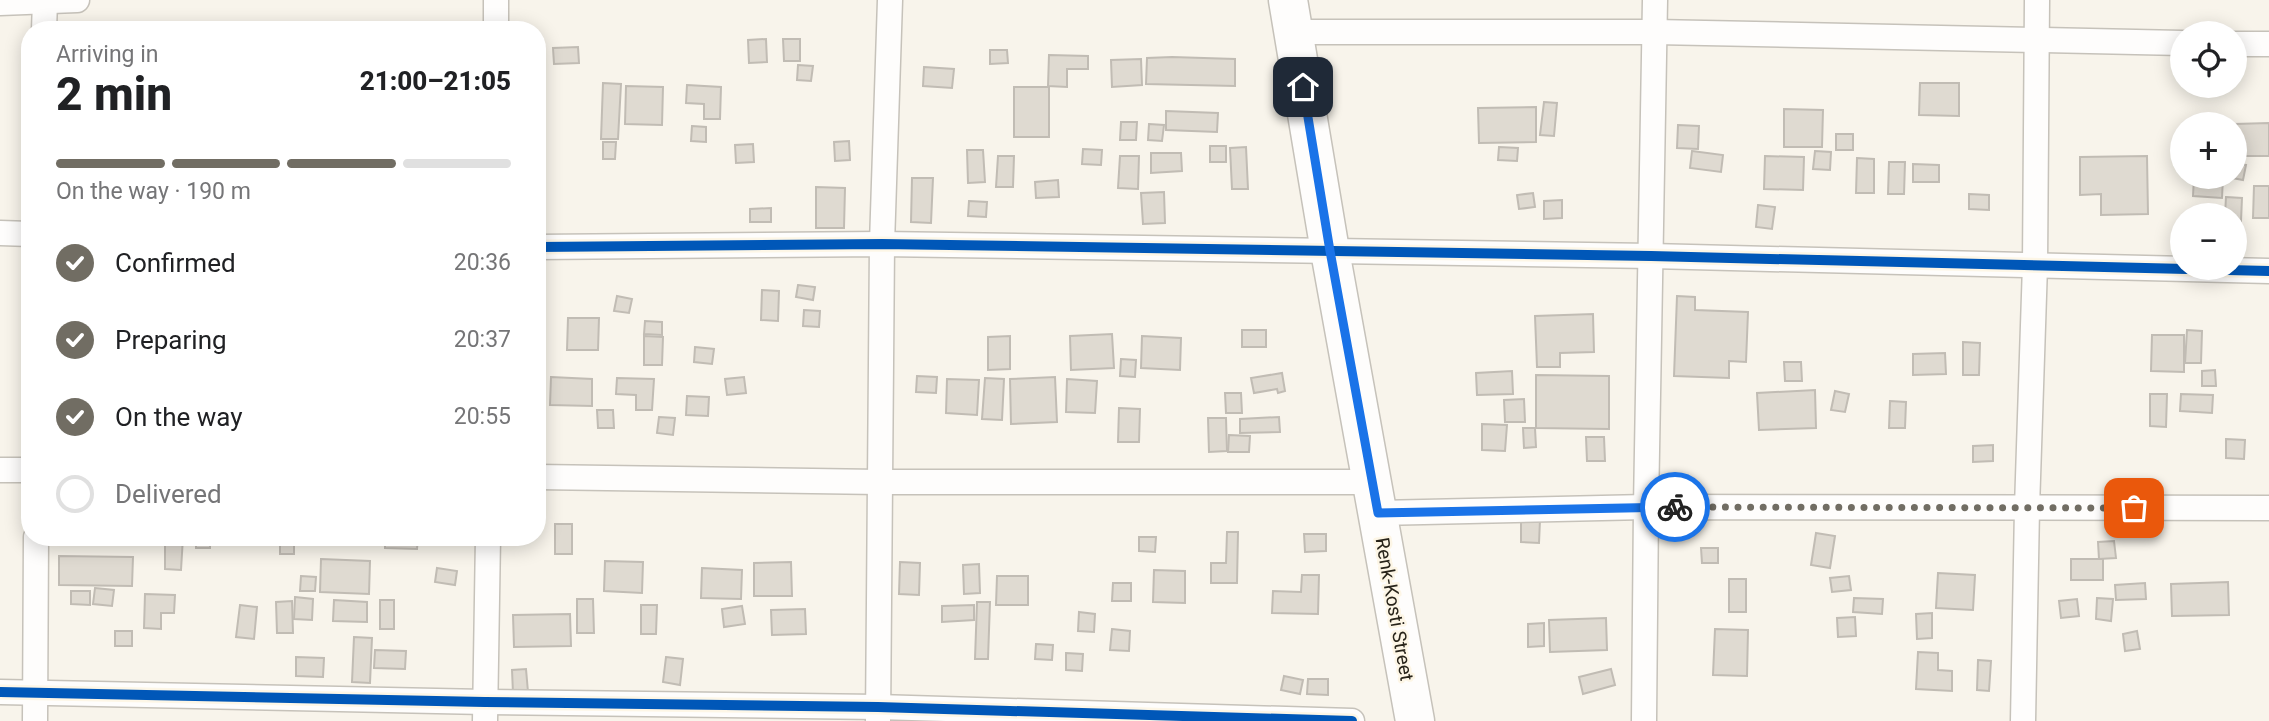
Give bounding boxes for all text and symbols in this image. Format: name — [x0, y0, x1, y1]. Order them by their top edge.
map controls — [2170, 21, 2247, 280]
button: locate — [2170, 21, 2247, 98]
text: Arriving in — [56, 41, 159, 68]
pin — [1273, 57, 1333, 117]
text: 21:00–21:05 — [360, 66, 511, 96]
text: 2 min — [56, 67, 172, 121]
icon: home — [1284, 68, 1322, 106]
button: + — [2170, 112, 2247, 189]
text: On the way · 190 m — [56, 178, 251, 205]
button: − — [2170, 203, 2247, 280]
icon: check — [56, 244, 94, 282]
text: Confirmed — [115, 248, 236, 278]
text: 20:36 — [454, 249, 511, 276]
icon: check — [56, 321, 94, 359]
text: Preparing — [115, 325, 227, 355]
text: 20:37 — [454, 326, 511, 353]
icon: check — [56, 398, 94, 436]
text: On the way — [115, 402, 243, 432]
text: 20:55 — [454, 403, 511, 430]
courier — [1640, 472, 1710, 542]
pin — [2104, 478, 2164, 538]
text: Delivered — [115, 479, 222, 509]
icon: bike — [1656, 488, 1694, 526]
icon: bag — [2115, 489, 2153, 527]
street label: Renk-Kosti Street — [1371, 536, 1418, 683]

